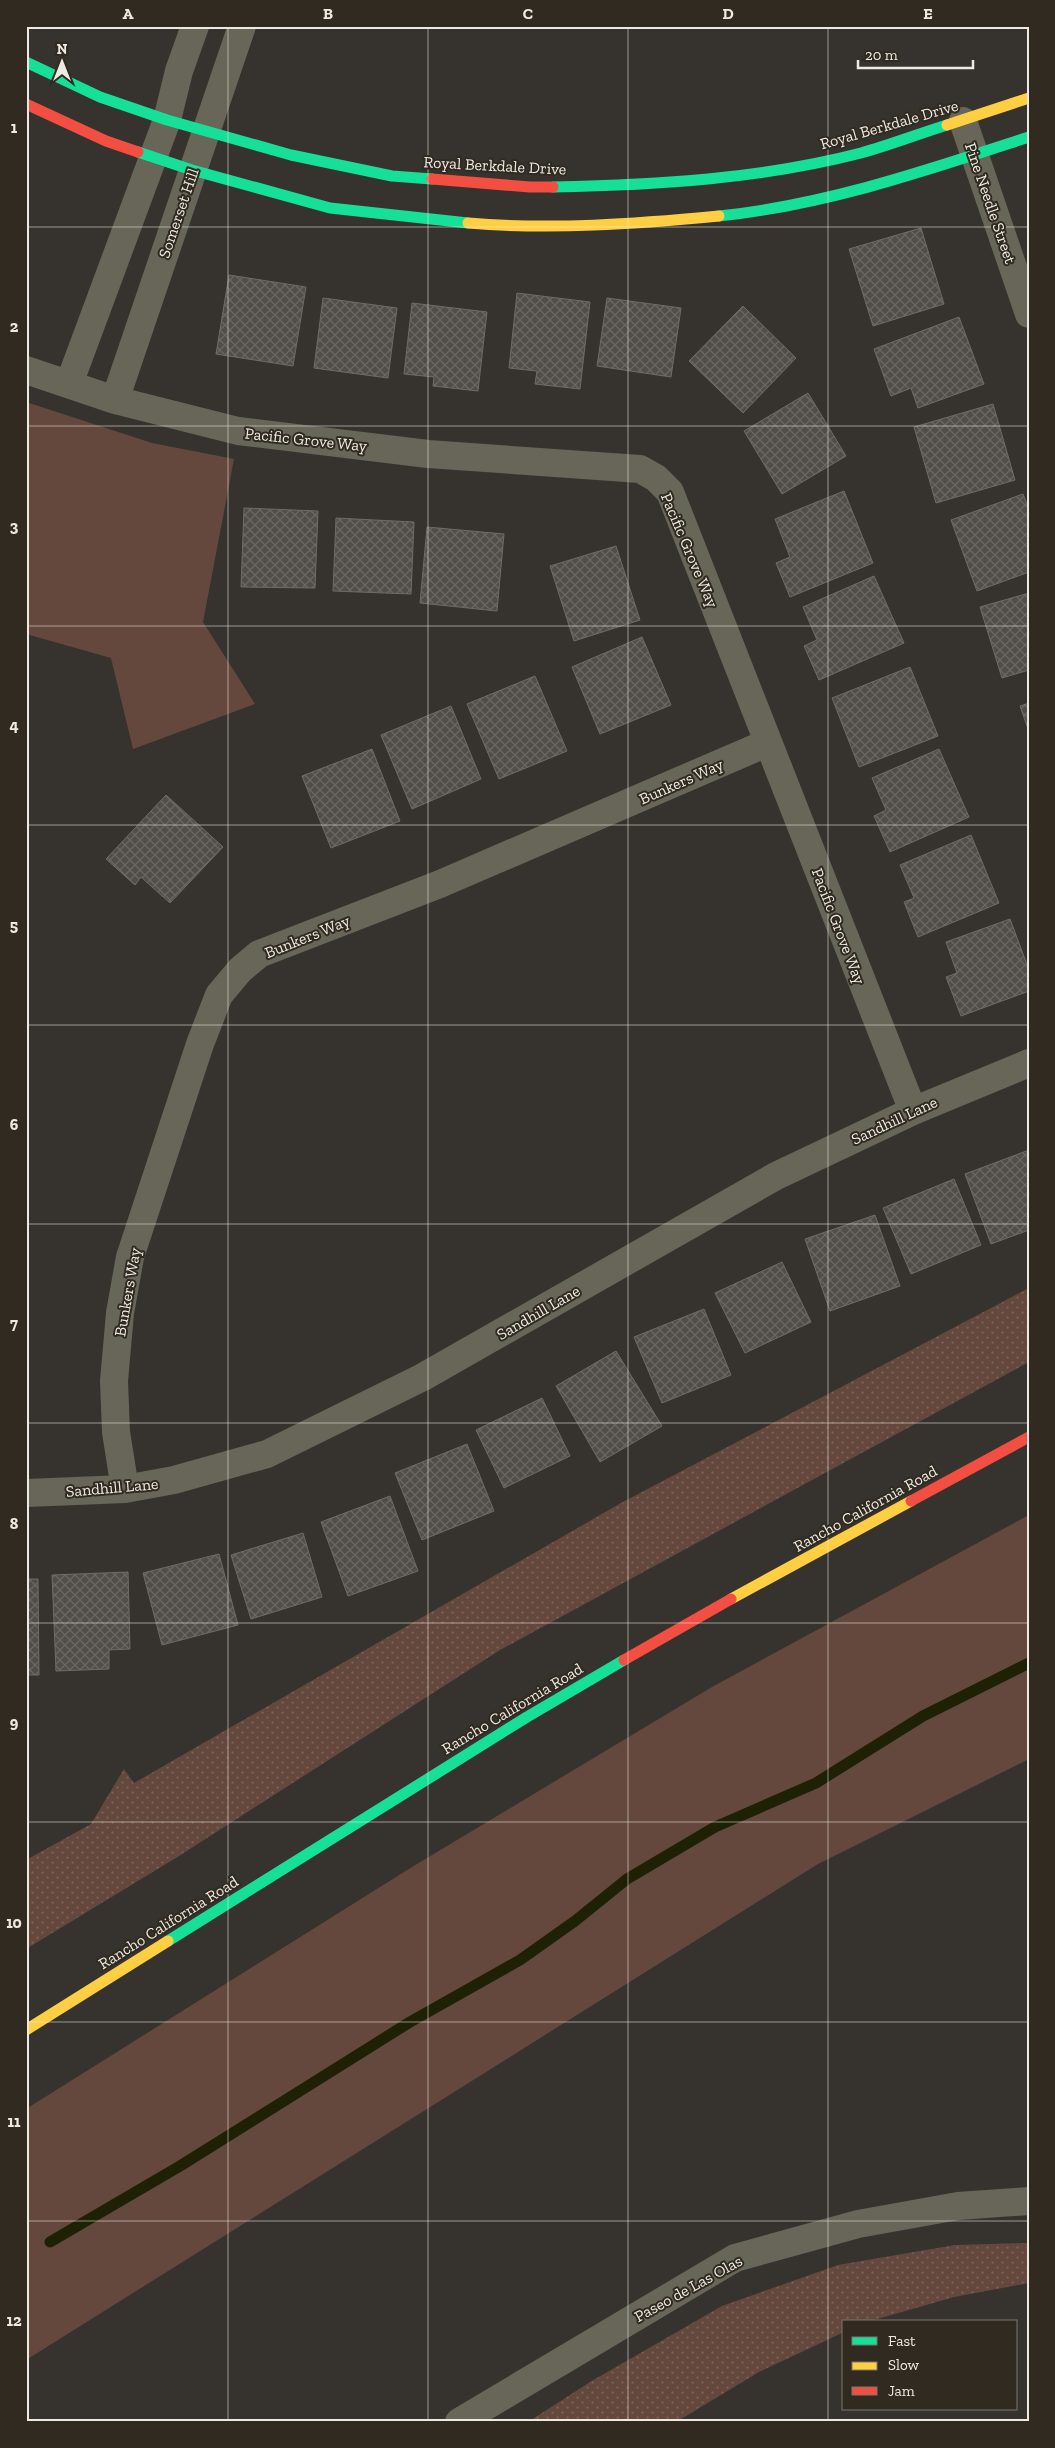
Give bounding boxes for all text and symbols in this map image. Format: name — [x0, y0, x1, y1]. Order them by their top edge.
text: A — [123, 4, 134, 23]
text: B — [323, 4, 333, 23]
text: C — [523, 4, 533, 23]
text: D — [722, 4, 734, 23]
text: E — [923, 4, 933, 23]
north arrow — [38, 38, 88, 88]
scale bar — [858, 38, 972, 70]
text: N — [57, 41, 68, 58]
text: 20 m — [865, 46, 898, 64]
street label: Royal Berkdale Drive — [818, 96, 960, 153]
text: 1 — [11, 118, 18, 137]
street label: Pine Needle Street — [961, 140, 1020, 266]
street label: Royal Berkdale Drive — [423, 152, 567, 179]
street label: Somerset Hill — [154, 166, 203, 261]
text: 2 — [10, 317, 19, 336]
street label: Pacific Grove Way — [244, 424, 369, 455]
street label: Pacific Grove Way — [657, 490, 723, 611]
text: 3 — [10, 517, 19, 536]
text: 4 — [9, 716, 19, 735]
street label: Bunkers Way — [636, 754, 727, 808]
street label: Pacific Grove Way — [808, 865, 870, 988]
street label: Bunkers Way — [262, 910, 353, 962]
text: 5 — [10, 916, 18, 935]
street label: Sandhill Lane — [848, 1092, 940, 1149]
text: 6 — [10, 1115, 19, 1134]
street label: Bunkers Way — [110, 1245, 145, 1338]
street label: Sandhill Lane — [493, 1281, 583, 1344]
text: 7 — [10, 1314, 18, 1333]
street label: Rancho California Road — [790, 1461, 940, 1556]
street label: Sandhill Lane — [65, 1474, 159, 1501]
text: 8 — [10, 1514, 19, 1533]
street label: Rancho California Road — [438, 1659, 586, 1758]
text: 9 — [10, 1713, 19, 1732]
street label: Rancho California Road — [95, 1872, 242, 1973]
text: 10 — [6, 1913, 22, 1932]
text: 11 — [8, 2112, 21, 2131]
street label: Paseo de Las Olas — [631, 2251, 746, 2326]
text: 12 — [6, 2311, 22, 2330]
legend — [842, 2320, 1018, 2410]
text: Fast — [888, 2332, 916, 2350]
text: Slow — [888, 2356, 920, 2374]
text: Jam — [888, 2382, 915, 2400]

